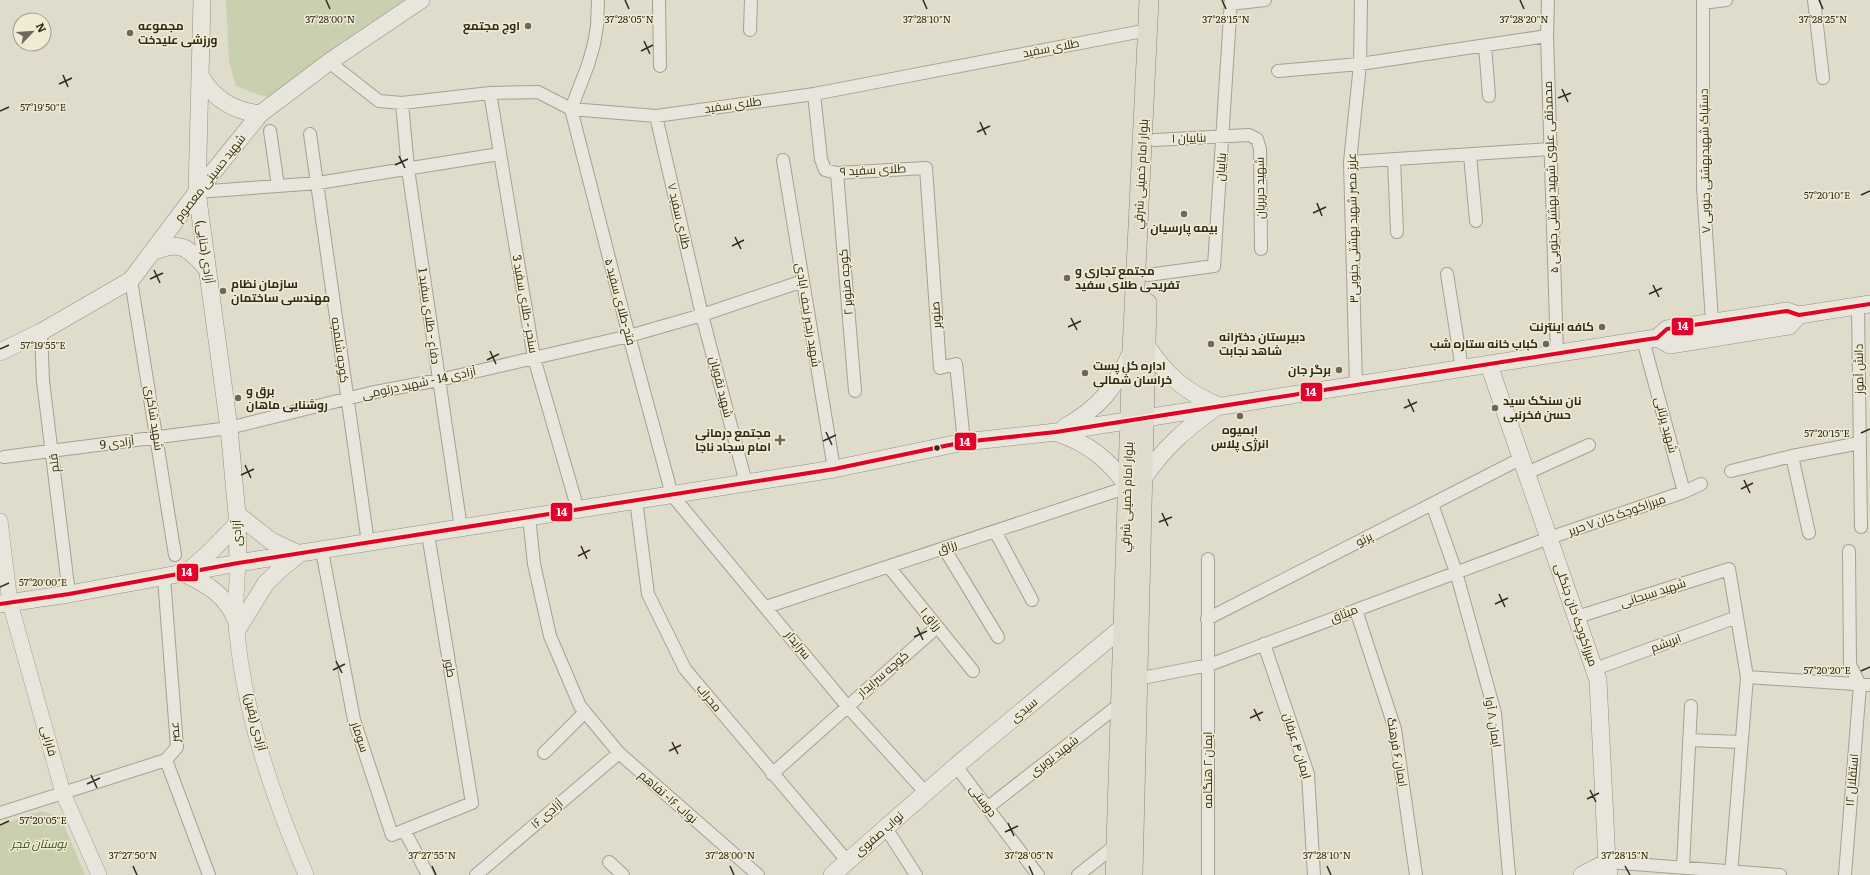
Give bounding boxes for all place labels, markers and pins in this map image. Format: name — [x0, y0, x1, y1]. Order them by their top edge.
place label: مجموعه ورزشی علیدخت — [138, 16, 218, 48]
place label: اوج مجتمع — [463, 16, 520, 35]
marker: اوج مجتمع — [523, 21, 533, 31]
marker: مجموعه ورزشی علیدخت — [125, 28, 135, 38]
marker: بیمه پارسیان — [1179, 209, 1189, 219]
place label: بیمه پارسیان — [1150, 218, 1218, 237]
place label: مجتمع تجاری و تفریحی طلای سفید — [1075, 261, 1180, 293]
marker: مجتمع تجاری و تفریحی طلای سفید — [1062, 273, 1072, 283]
place label: سازمان نظام مهندسی ساختمان — [231, 274, 330, 306]
marker: سازمان نظام مهندسی ساختمان — [218, 286, 228, 296]
place label: کافه اینترنت — [1529, 317, 1594, 335]
marker: کافه اینترنت — [1597, 322, 1607, 332]
place label: دبیرستان دخترانه شاهد نجابت — [1219, 327, 1305, 359]
place label: کباب خانه ستاره شب — [1430, 334, 1538, 352]
marker: دبیرستان دخترانه شاهد نجابت — [1206, 339, 1216, 349]
marker: کباب خانه ستاره شب — [1541, 339, 1551, 349]
place label: اداره کل پست خراسان شمالی — [1093, 356, 1172, 388]
place label: برگر جان — [1288, 360, 1331, 378]
marker: برگر جان — [1334, 365, 1344, 375]
marker: اداره کل پست خراسان شمالی — [1080, 368, 1090, 378]
place label: برق و روشنایی ماهان — [246, 381, 328, 413]
place label: نان سنگک سید حسن فخرنبی — [1503, 391, 1582, 423]
marker: برق و روشنایی ماهان — [233, 393, 243, 403]
marker: نان سنگک سید حسن فخرنبی — [1490, 403, 1500, 413]
marker: ابمیوه انرژی پلاس — [1235, 411, 1245, 421]
place label: ابمیوه انرژی پلاس — [1211, 420, 1269, 453]
place label: مجتمع درمانی امام سجاد ناجا — [695, 423, 771, 455]
marker: مجتمع درمانی امام سجاد ناجا — [774, 434, 786, 446]
unlabelled marker — [932, 443, 942, 453]

